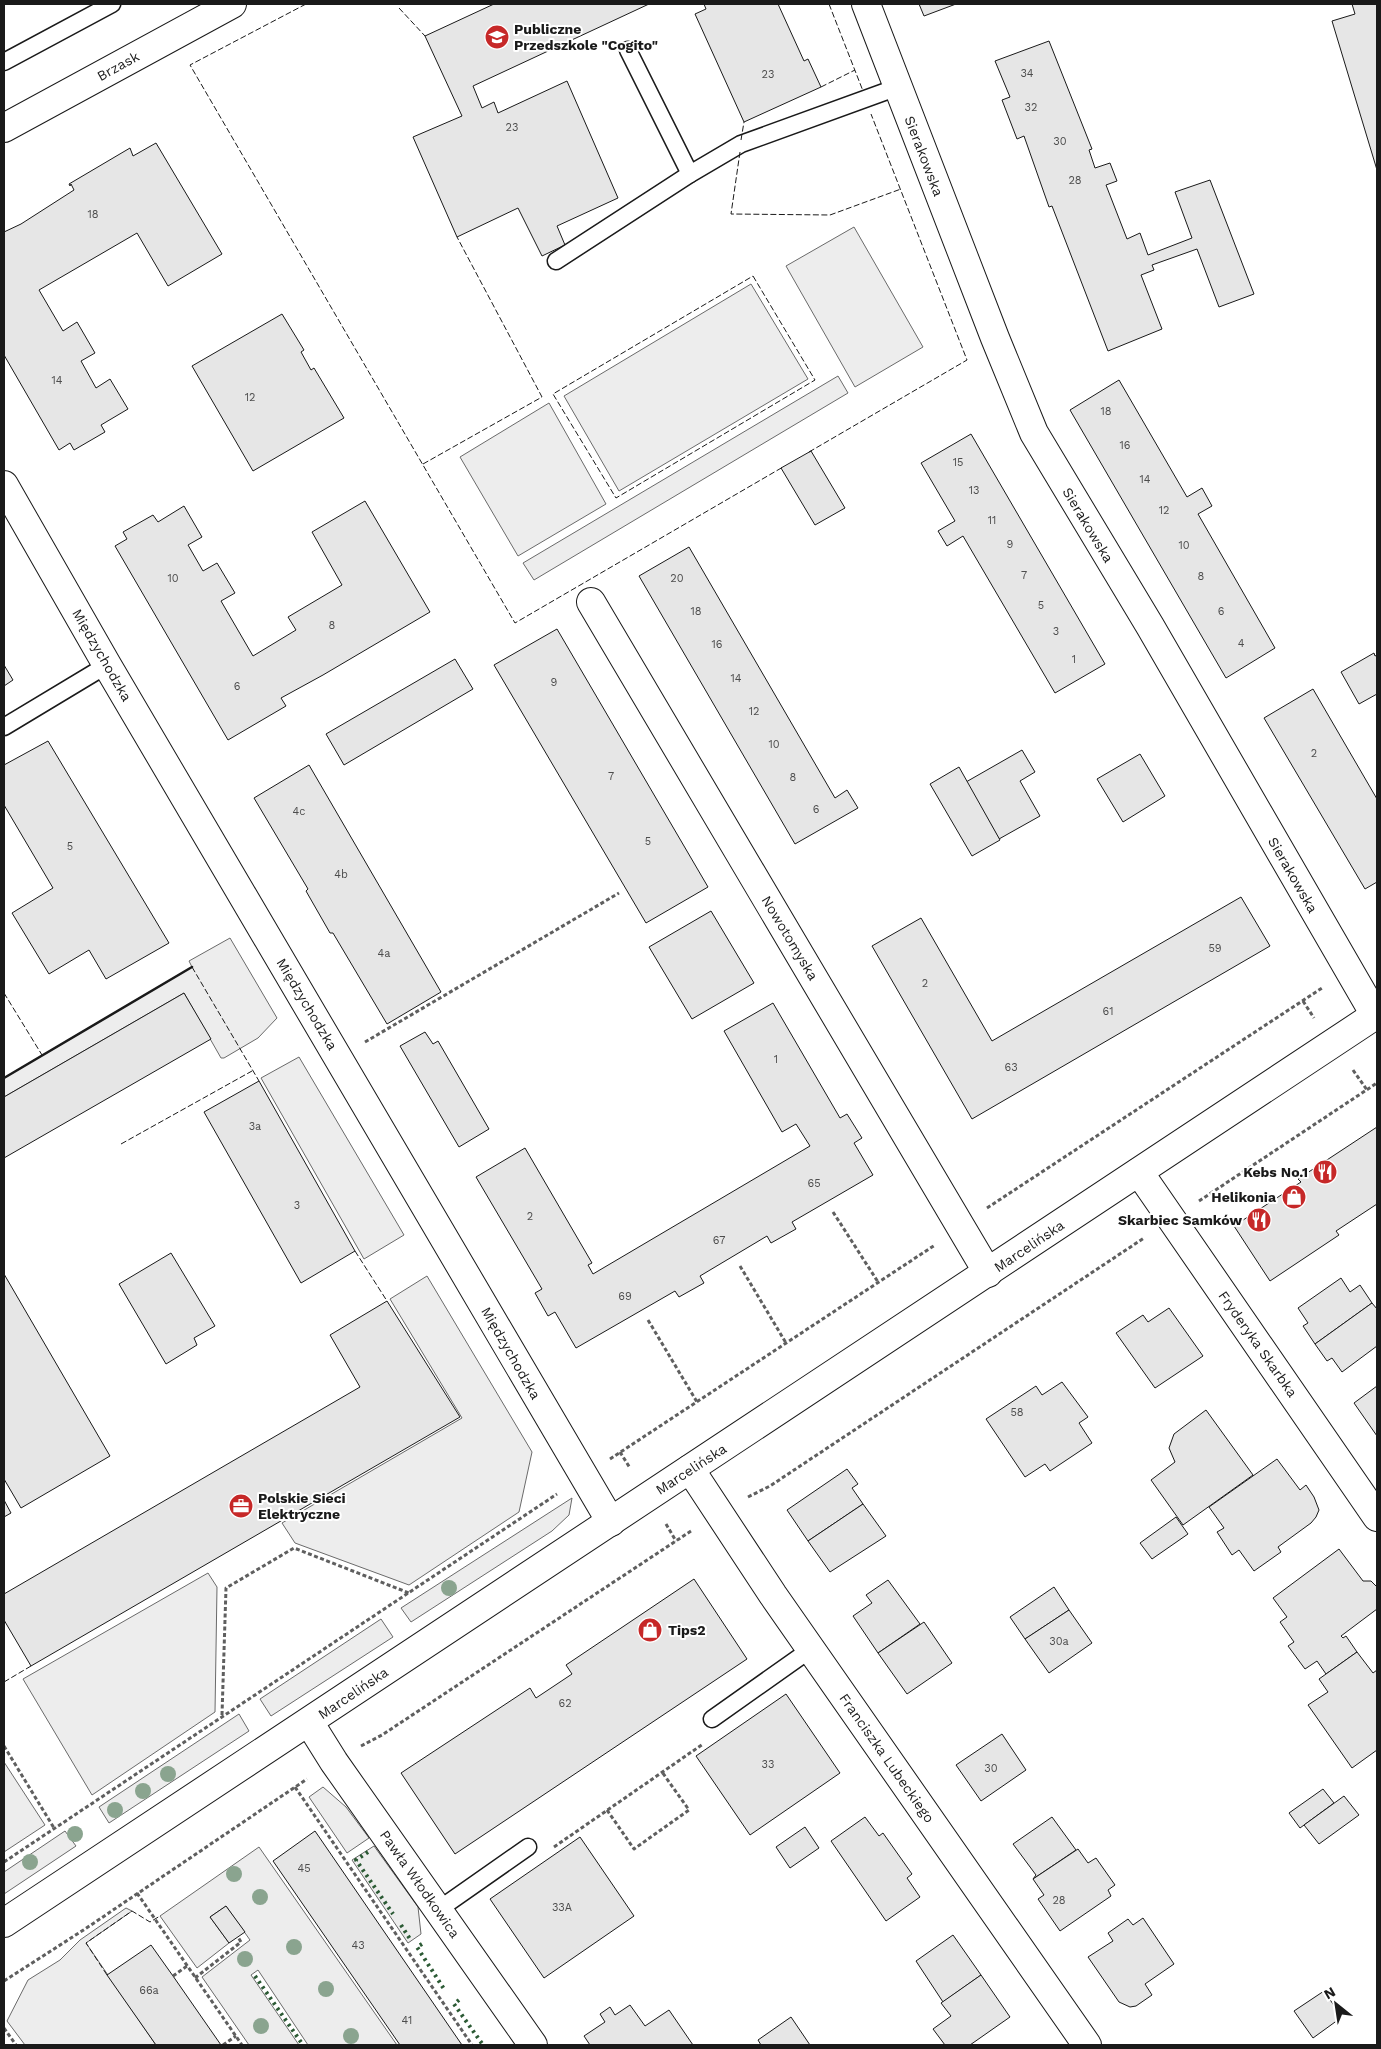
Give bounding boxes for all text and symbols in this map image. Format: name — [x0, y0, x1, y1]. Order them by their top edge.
place label: Publiczne Przedszkole "Cogito" — [514, 21, 658, 53]
school or university icon: Publiczne Przedszkole "Cogito" — [484, 24, 510, 50]
street label: Brzask — [94, 48, 142, 84]
house number: 34 — [1020, 67, 1034, 80]
house number: 23 — [762, 68, 774, 81]
house number: 32 — [1025, 101, 1037, 114]
street label: Sierakowska — [901, 114, 947, 198]
house number: 23 — [506, 121, 518, 134]
house number: 30 — [1053, 135, 1067, 148]
house number: 28 — [1068, 174, 1082, 187]
house number: 18 — [87, 208, 99, 221]
house number: 14 — [51, 374, 63, 387]
house number: 12 — [245, 391, 255, 404]
house number: 18 — [1100, 405, 1112, 418]
house number: 16 — [1120, 439, 1131, 452]
house number: 15 — [953, 456, 963, 469]
house number: 14 — [1139, 473, 1151, 486]
house number: 13 — [969, 484, 979, 497]
street label: Sierakowska — [1059, 485, 1117, 565]
house number: 12 — [1159, 504, 1169, 517]
house number: 11 — [988, 514, 996, 527]
house number: 9 — [1007, 538, 1014, 551]
house number: 10 — [1178, 539, 1190, 552]
house number: 7 — [1021, 569, 1027, 582]
house number: 8 — [1198, 570, 1205, 583]
house number: 10 — [167, 572, 179, 585]
house number: 20 — [670, 572, 684, 585]
house number: 5 — [1038, 599, 1044, 612]
house number: 18 — [690, 605, 702, 618]
house number: 6 — [1218, 605, 1225, 618]
street label: Międzychodzka — [69, 606, 135, 704]
house number: 8 — [329, 619, 336, 632]
house number: 3 — [1053, 625, 1059, 638]
house number: 4 — [1238, 637, 1245, 650]
house number: 16 — [712, 638, 723, 651]
house number: 1 — [1072, 653, 1076, 666]
house number: 14 — [730, 672, 742, 685]
house number: 9 — [551, 676, 558, 689]
house number: 6 — [234, 680, 241, 693]
house number: 12 — [749, 705, 759, 718]
house number: 10 — [768, 738, 780, 751]
house number: 2 — [1311, 747, 1317, 760]
house number: 7 — [608, 770, 614, 783]
house number: 8 — [790, 771, 797, 784]
house number: 6 — [813, 803, 820, 816]
house number: 4c — [293, 805, 305, 818]
street label: Sierakowska — [1265, 834, 1321, 916]
house number: 5 — [645, 835, 651, 848]
house number: 5 — [67, 840, 73, 853]
house number: 4b — [334, 868, 348, 881]
street label: Nowotomyska — [759, 893, 822, 983]
house number: 59 — [1208, 942, 1222, 955]
house number: 4a — [378, 947, 390, 960]
street label: Międzychodzka — [273, 955, 341, 1053]
house number: 2 — [922, 977, 928, 990]
house number: 61 — [1103, 1005, 1113, 1018]
house number: 1 — [774, 1053, 778, 1066]
house number: 63 — [1004, 1061, 1018, 1074]
house number: 3a — [249, 1120, 261, 1133]
restaurant icon: Kebs No.1 — [1312, 1159, 1338, 1185]
place label: Kebs No.1 — [1243, 1164, 1308, 1180]
house number: 65 — [807, 1177, 821, 1190]
shop icon: Helikonia — [1281, 1184, 1307, 1210]
place label: Helikonia — [1211, 1189, 1277, 1205]
house number: 3 — [294, 1199, 300, 1212]
restaurant icon: Skarbiec Samków — [1246, 1207, 1272, 1233]
house number: 2 — [527, 1210, 533, 1223]
place label: Skarbiec Samków — [1118, 1212, 1242, 1228]
street label: Marcelińska — [991, 1217, 1067, 1275]
house number: 67 — [713, 1234, 725, 1247]
street label: Fryderyka Skarbka — [1215, 1288, 1301, 1400]
house number: 69 — [618, 1290, 632, 1303]
street label: Międzychodzka — [478, 1304, 544, 1402]
house number: 58 — [1010, 1406, 1024, 1419]
street label: Marcelińska — [653, 1440, 729, 1498]
place label: Polskie Sieci Elektryczne — [258, 1490, 346, 1522]
office icon: Polskie Sieci Elektryczne — [228, 1493, 254, 1519]
shop icon: Tips2 — [637, 1617, 663, 1643]
place label: Tips2 — [668, 1622, 706, 1638]
house number: 30a — [1049, 1635, 1069, 1648]
street label: Marcelińska — [315, 1664, 391, 1722]
street label: Franciszka Lubeckiego — [836, 1690, 938, 1826]
house number: 62 — [558, 1697, 572, 1710]
house number: 33 — [762, 1758, 774, 1771]
house number: 30 — [984, 1762, 998, 1775]
street label: Pawła Włodkowica — [377, 1827, 463, 1941]
house number: 45 — [297, 1862, 311, 1875]
house number: 28 — [1052, 1894, 1066, 1907]
house number: 33A — [552, 1901, 572, 1914]
house number: 43 — [351, 1939, 365, 1952]
north arrow — [1311, 1979, 1361, 2029]
text: N — [1321, 1983, 1338, 2002]
house number: 66a — [139, 1984, 159, 1997]
house number: 41 — [402, 2014, 412, 2027]

